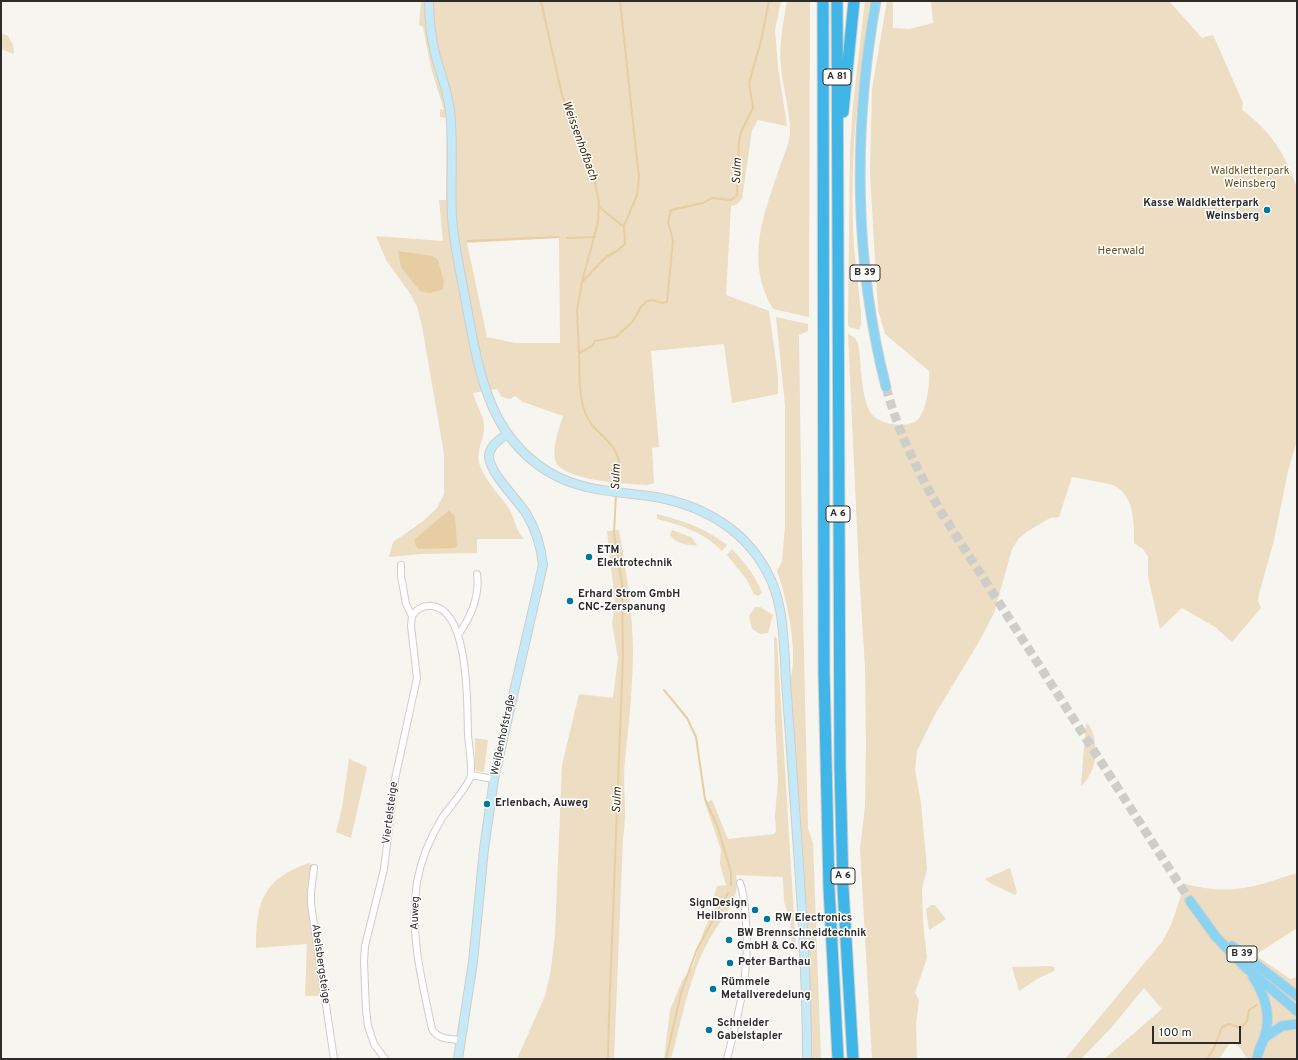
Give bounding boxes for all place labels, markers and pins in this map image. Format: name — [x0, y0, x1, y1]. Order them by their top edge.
place label: Kasse Waldkletterpark Weinsberg — [1143, 197, 1259, 223]
marker: Kasse Waldkletterpark Weinsberg — [1262, 205, 1272, 215]
place label: ETM Elektrotechnik — [597, 544, 672, 570]
marker: ETM Elektrotechnik — [584, 552, 594, 562]
place label: Erhard Strom GmbH CNC-Zerspanung — [578, 588, 680, 614]
marker: Erhard Strom GmbH CNC-Zerspanung — [565, 596, 575, 606]
place label: Erlenbach, Auweg — [495, 797, 588, 811]
marker: Erlenbach, Auweg — [482, 799, 492, 809]
place label: SignDesign Heilbronn — [689, 897, 747, 923]
marker: SignDesign Heilbronn — [750, 905, 760, 915]
place label: RW Electronics — [775, 912, 852, 926]
marker: RW Electronics — [762, 914, 772, 924]
place label: BW Brennschneidtechnik GmbH & Co. KG — [737, 927, 866, 953]
marker: BW Brennschneidtechnik GmbH & Co. KG — [724, 935, 734, 945]
place label: Peter Barthau — [738, 956, 810, 970]
marker: Peter Barthau — [725, 958, 735, 968]
place label: Rümmele Metallveredelung — [721, 976, 811, 1002]
marker: Rümmele Metallveredelung — [708, 984, 718, 994]
place label: Schneider Gabelstapler — [717, 1017, 782, 1043]
marker: Schneider Gabelstapler — [704, 1025, 714, 1035]

